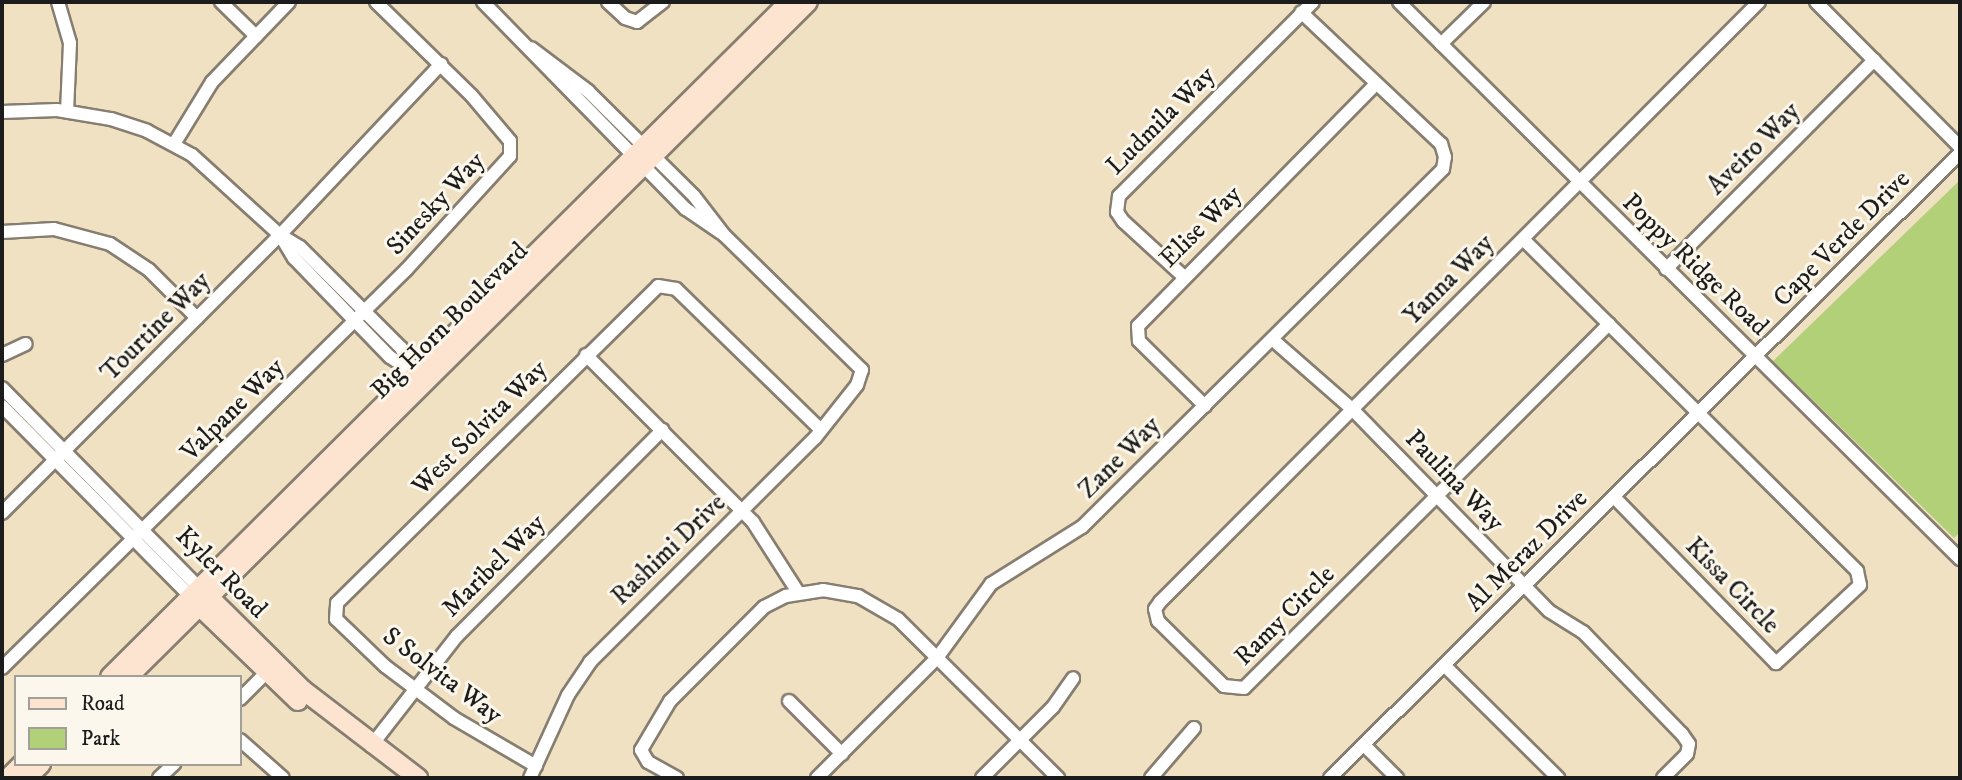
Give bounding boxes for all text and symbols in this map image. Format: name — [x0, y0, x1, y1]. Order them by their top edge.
street label: Ludmila Way — [1100, 60, 1222, 182]
street label: Aveiro Way — [1701, 96, 1807, 202]
street label: Sinesky Way — [380, 146, 492, 262]
street label: Cape Verde Drive — [1767, 164, 1917, 314]
street label: Elise Way — [1153, 179, 1249, 275]
street label: Poppy Ridge Road — [1615, 187, 1775, 343]
street label: Yanna Way — [1397, 228, 1501, 332]
street label: Big Horn Boulevard — [365, 236, 535, 406]
street label: Tourtine Way — [95, 266, 217, 388]
street label: Valpane Way — [175, 352, 291, 468]
street label: West Solvita Way — [406, 354, 554, 502]
street label: Zane Way — [1073, 411, 1167, 505]
street label: Paulina Way — [1398, 424, 1510, 538]
street label: Al Meraz Drive — [1460, 484, 1594, 618]
street label: Rashimi Drive — [605, 488, 733, 612]
street label: Maribel Way — [436, 508, 552, 624]
street label: Kyler Road — [169, 521, 273, 625]
street label: Kissa Circle — [1678, 531, 1786, 641]
street label: Ramy Circle — [1228, 559, 1342, 673]
street label: S Solvita Way — [376, 621, 508, 731]
legend — [14, 675, 242, 766]
text: Road — [81, 691, 125, 717]
text: Park — [81, 726, 120, 752]

